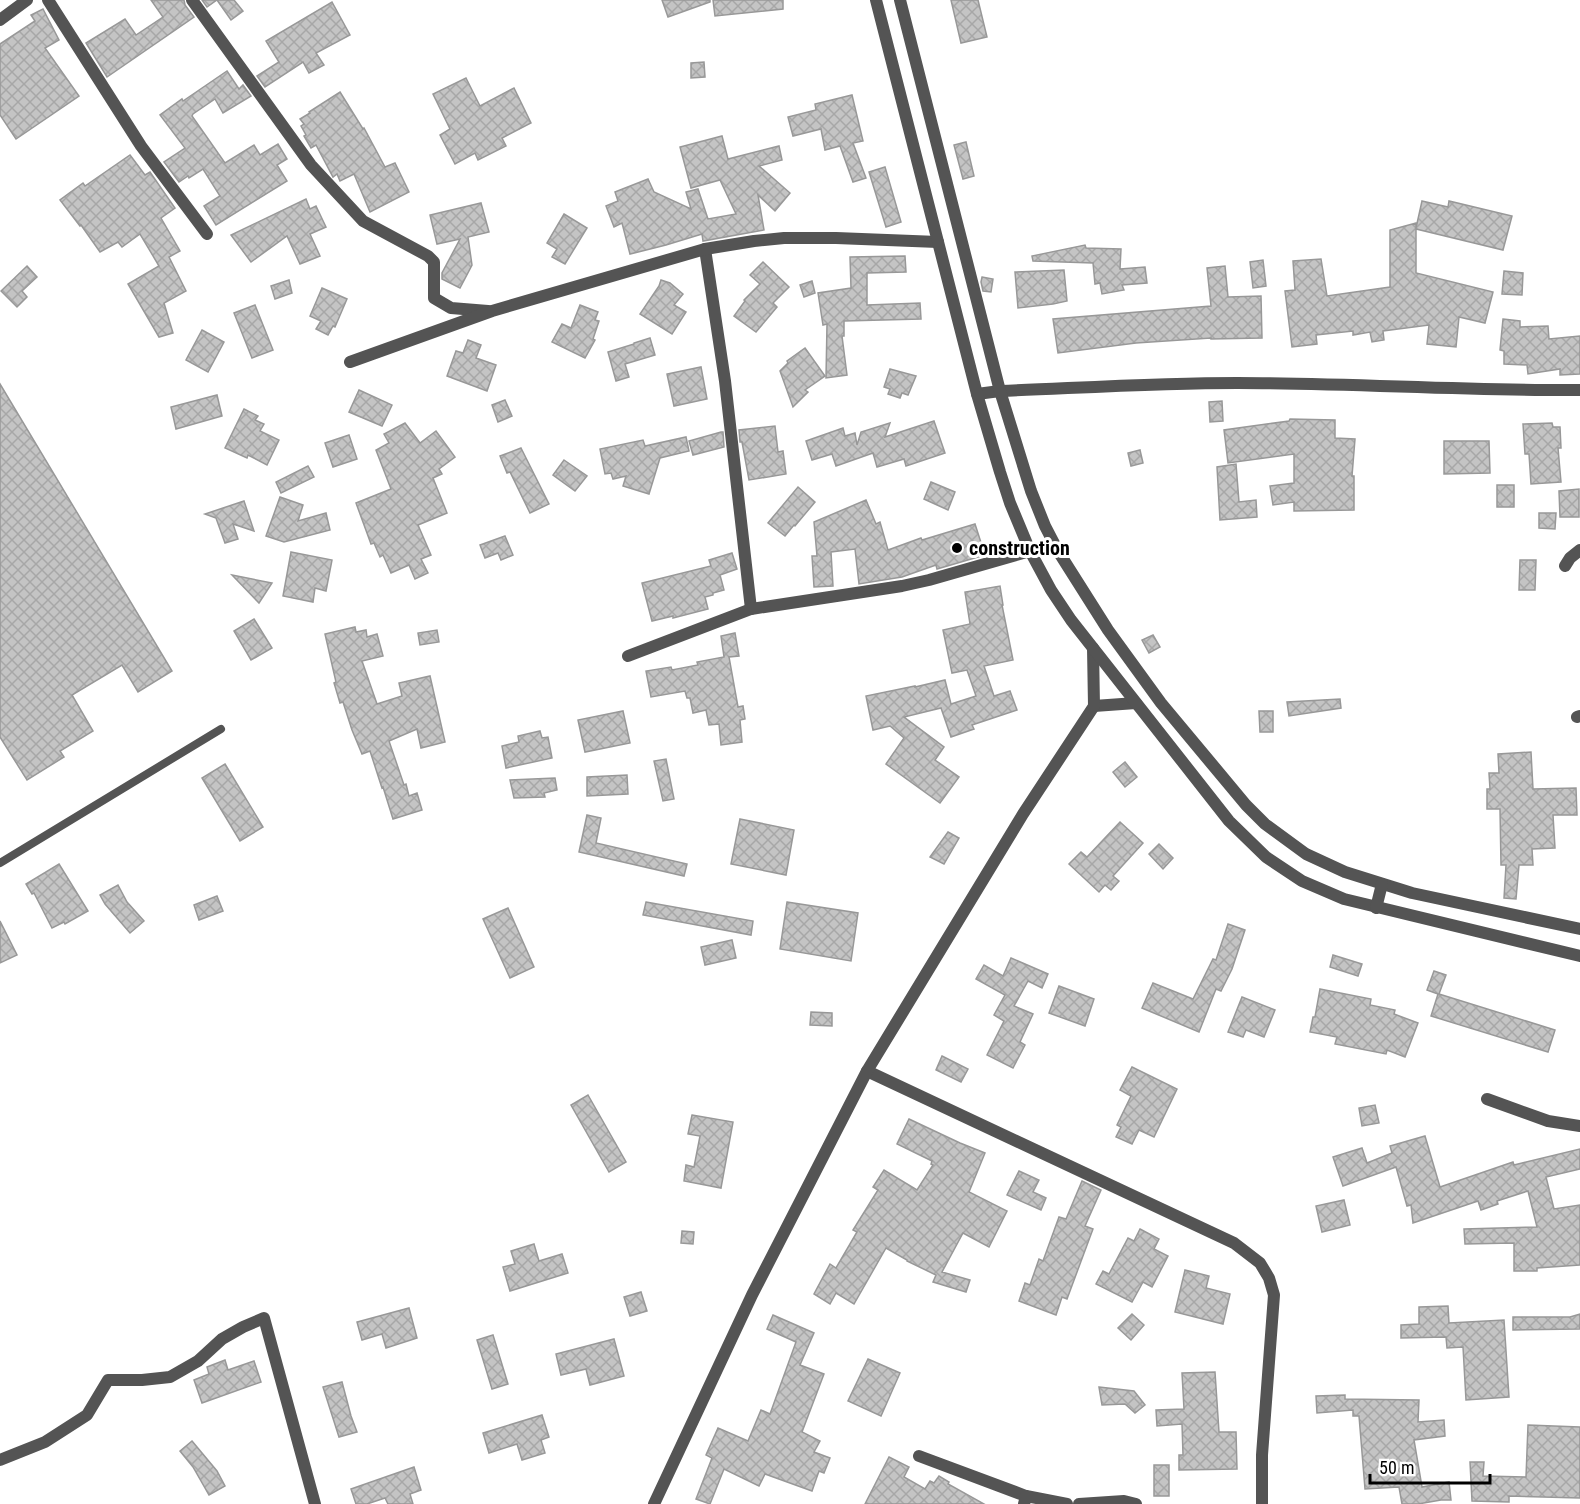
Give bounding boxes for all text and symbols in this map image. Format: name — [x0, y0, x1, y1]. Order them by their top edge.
place label: construction — [969, 536, 1070, 560]
marker: construction — [950, 541, 964, 555]
scale bar — [1370, 1447, 1490, 1485]
text: 50 m — [1379, 1457, 1414, 1478]

